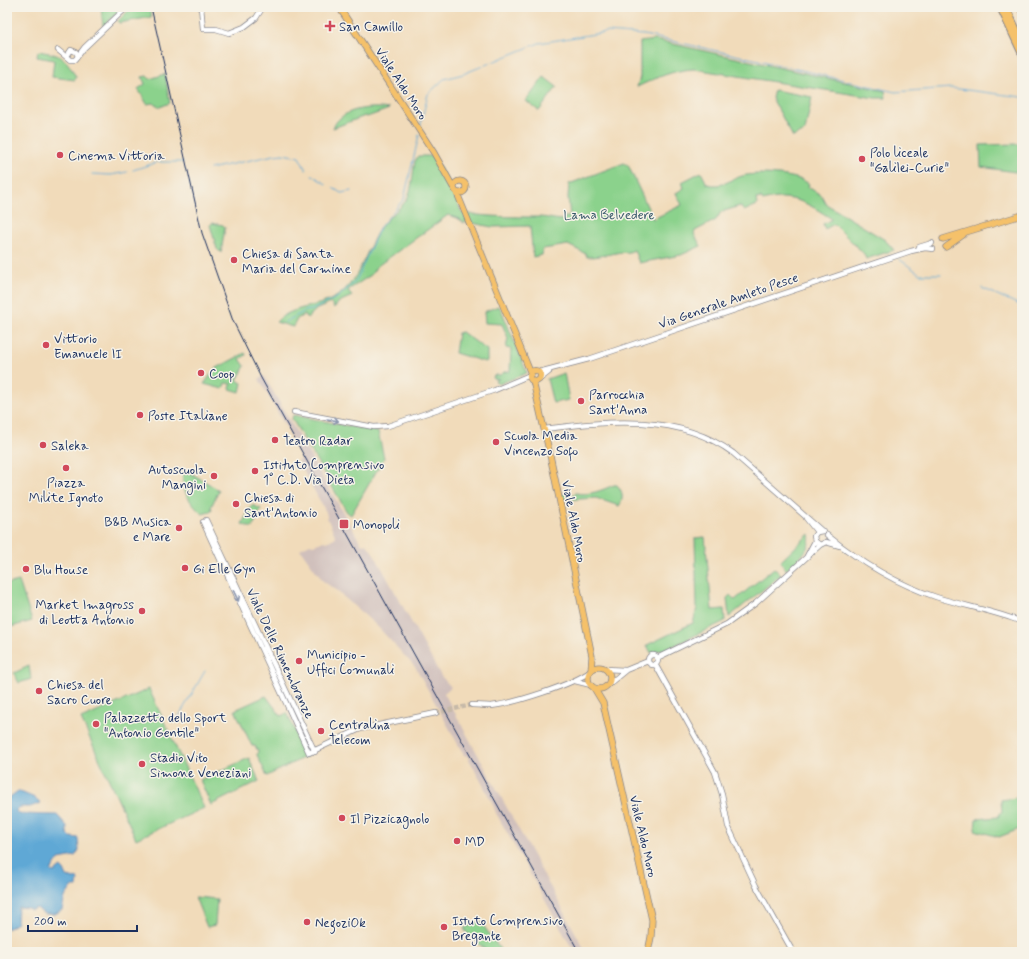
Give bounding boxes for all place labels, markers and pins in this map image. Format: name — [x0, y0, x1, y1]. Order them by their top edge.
place label: San Camillo — [339, 19, 404, 36]
marker: San Camillo — [324, 20, 336, 32]
place label: Polo liceale "Galilei-Curie" — [870, 145, 949, 177]
place label: Cinema Vittoria — [68, 148, 165, 165]
marker: Cinema Vittoria — [55, 150, 65, 160]
marker: Polo liceale "Galilei-Curie" — [857, 154, 867, 164]
place label: Chiesa di Santa Maria del Carmine — [242, 246, 351, 278]
marker: Chiesa di Santa Maria del Carmine — [229, 255, 239, 265]
place label: Vittorio Emanuele II — [54, 331, 122, 363]
marker: Vittorio Emanuele II — [41, 340, 51, 350]
place label: Coop — [209, 366, 235, 383]
marker: Coop — [196, 368, 206, 378]
place label: Parrocchia Sant'Anna — [589, 387, 647, 419]
marker: Parrocchia Sant'Anna — [576, 396, 586, 406]
place label: Poste Italiane — [148, 408, 228, 425]
marker: Poste Italiane — [135, 410, 145, 420]
place label: Scuola Media Vincenzo Sofo — [504, 428, 579, 462]
place label: Teatro Radar — [283, 433, 353, 450]
marker: Teatro Radar — [270, 435, 280, 445]
marker: Scuola Media Vincenzo Sofo — [491, 437, 501, 447]
place label: Saleka — [51, 438, 89, 455]
marker: Saleka — [38, 440, 48, 450]
place label: Istituto Comprensivo 1° C.D. Via Dieta — [263, 457, 384, 489]
place label: Autoscuola Mangini — [148, 462, 206, 495]
marker: Piazza Milite Ignoto — [61, 463, 71, 473]
marker: Istituto Comprensivo 1° C.D. Via Dieta — [250, 466, 260, 476]
marker: Autoscuola Mangini — [209, 471, 219, 481]
place label: Piazza Milite Ignoto — [29, 475, 104, 507]
place label: Chiesa di Sant'Antonio — [244, 490, 318, 522]
marker: Chiesa di Sant'Antonio — [231, 499, 241, 509]
place label: B&B Musica e Mare — [104, 514, 171, 546]
place label: Monopoli — [353, 517, 400, 534]
marker: Monopoli — [338, 518, 350, 530]
marker: B&B Musica e Mare — [174, 523, 184, 533]
place label: Gi Elle Gyn — [193, 561, 256, 578]
place label: Blu House — [34, 562, 88, 579]
marker: Gi Elle Gyn — [180, 563, 190, 573]
marker: Blu House — [21, 564, 31, 574]
place label: Market Imagross di Leotta Antonio — [35, 597, 134, 629]
marker: Market Imagross di Leotta Antonio — [137, 606, 147, 616]
place label: Municipio - Uffici Comunali — [307, 647, 395, 679]
marker: Municipio - Uffici Comunali — [294, 656, 304, 666]
place label: Chiesa del Sacro Cuore — [47, 677, 112, 709]
marker: Chiesa del Sacro Cuore — [34, 686, 44, 696]
place label: Palazzetto dello Sport "Antonio Gentile" — [104, 710, 227, 742]
place label: Centralina Telecom — [329, 717, 391, 749]
marker: Palazzetto dello Sport "Antonio Gentile" — [91, 719, 101, 729]
marker: Centralina Telecom — [316, 726, 326, 736]
place label: Stadio Vito Simone Veneziani — [150, 750, 251, 782]
marker: Stadio Vito Simone Veneziani — [137, 759, 147, 769]
place label: Il Pizzicagnolo — [350, 811, 429, 829]
marker: Il Pizzicagnolo — [337, 813, 347, 823]
place label: MD — [465, 834, 485, 851]
marker: MD — [452, 836, 462, 846]
place label: Istuto Comprensivo Bregante — [452, 913, 563, 946]
place label: NegoziOk — [315, 915, 366, 934]
marker: NegoziOk — [302, 917, 312, 927]
marker: Istuto Comprensivo Bregante — [439, 922, 449, 932]

